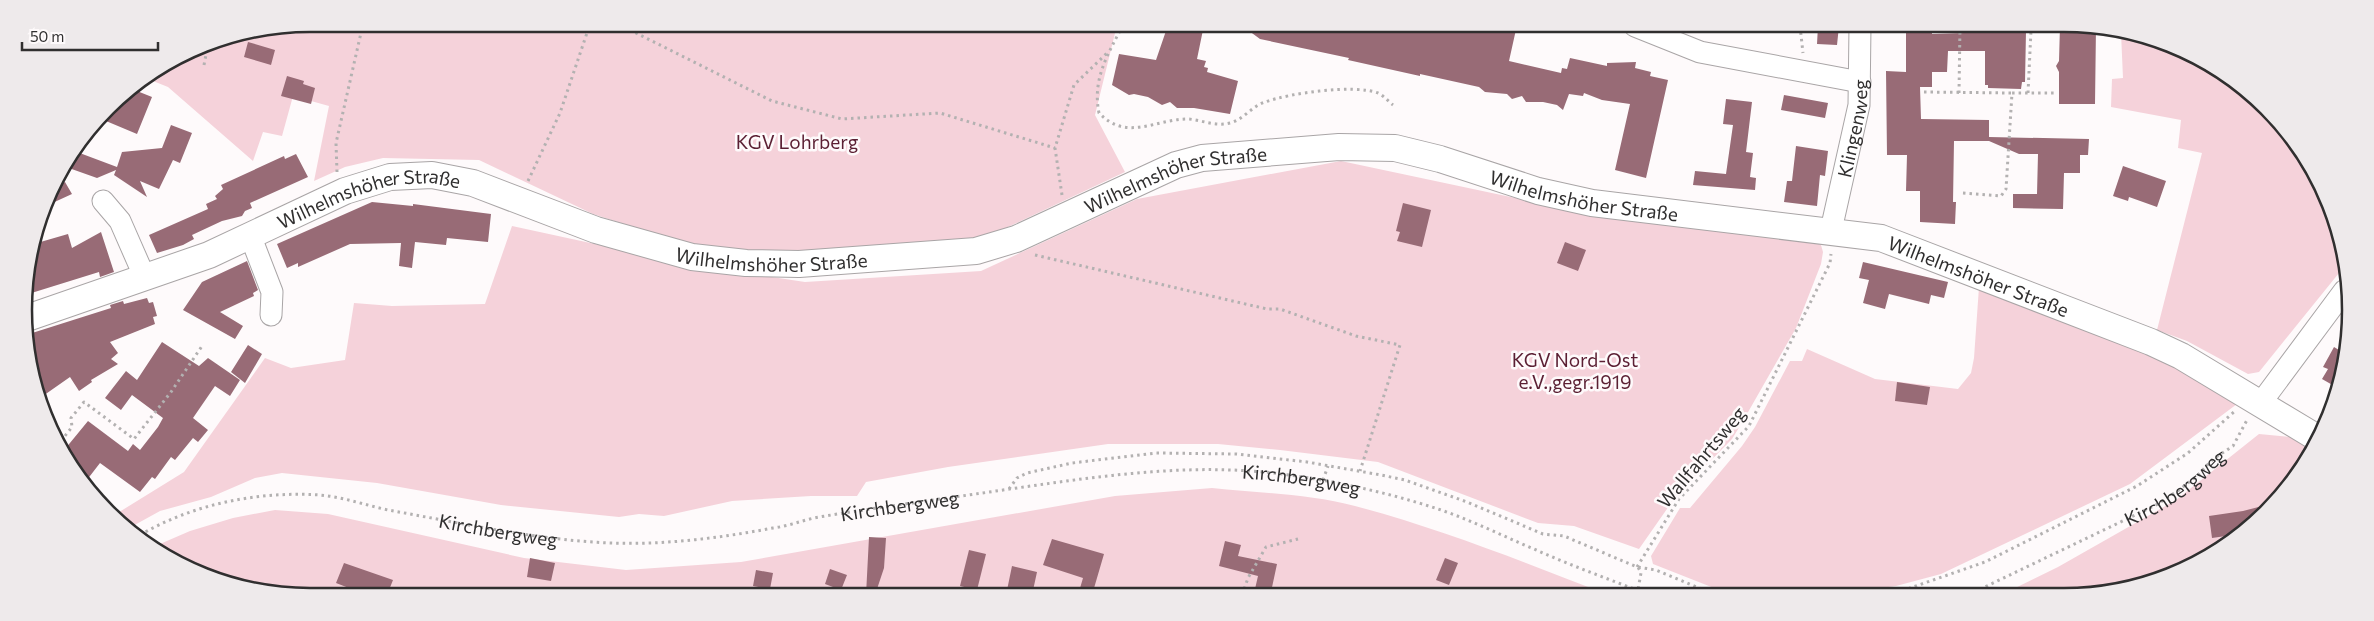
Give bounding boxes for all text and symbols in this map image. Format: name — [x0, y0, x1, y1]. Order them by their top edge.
scale bar — [22, 20, 159, 52]
text: 50 m — [30, 27, 64, 45]
street label: Klingenweg — [1832, 79, 1871, 180]
park label: KGV Lohrberg — [736, 130, 858, 153]
street label: Wilhelmshöher Straße — [1080, 141, 1268, 217]
street label: Wilhelmshöher Straße — [273, 163, 463, 233]
street label: Wilhelmshöher Straße — [1487, 165, 1680, 225]
street label: Wilhelmshöher Straße — [1885, 230, 2072, 321]
street label: Wilhelmshöher Straße — [673, 242, 868, 275]
park label: KGV Nord-Ost e.V.,gegr.1919 — [1512, 348, 1638, 393]
street label: Wallfahrtsweg — [1652, 402, 1750, 512]
street label: Kirchbergweg — [2120, 443, 2229, 530]
street label: Kirchbergweg — [1242, 459, 1363, 499]
street label: Kirchbergweg — [838, 485, 960, 525]
street label: Kirchbergweg — [437, 508, 559, 550]

